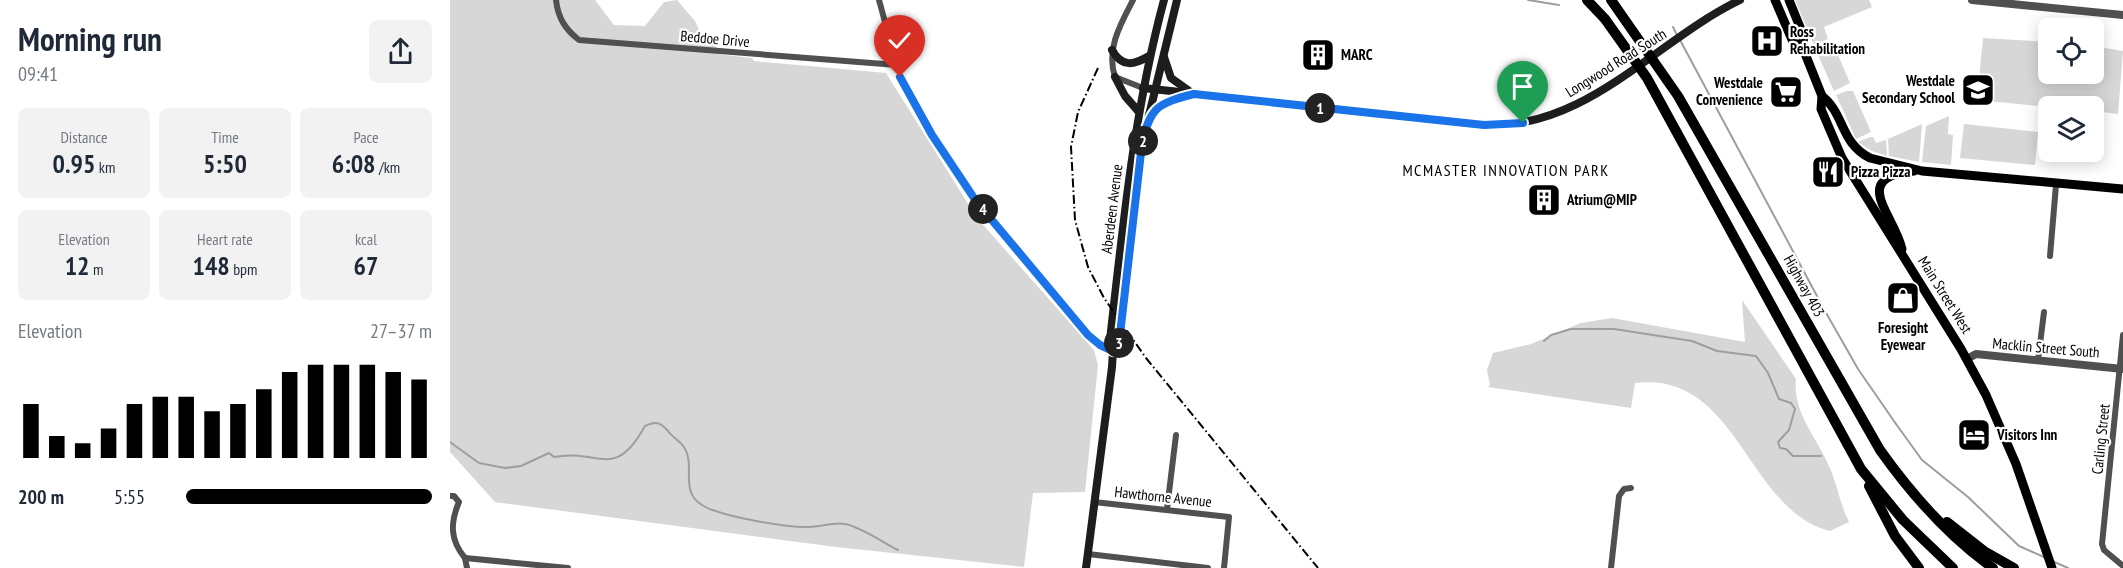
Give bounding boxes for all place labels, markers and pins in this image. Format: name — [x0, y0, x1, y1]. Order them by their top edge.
pin — [874, 15, 925, 77]
place label: Ross Rehabilitation — [1790, 22, 1865, 58]
hospital icon: Ross Rehabilitation — [1749, 23, 1785, 59]
building icon: MARC — [1300, 37, 1336, 73]
place label: MARC — [1341, 45, 1373, 64]
pin — [1497, 61, 1548, 123]
place label: Westdale Secondary School — [1862, 71, 1955, 107]
school or university icon: Westdale Secondary School — [1960, 72, 1996, 108]
place label: Westdale Convenience — [1696, 73, 1763, 109]
supermarket icon: Westdale Convenience — [1768, 74, 1804, 110]
pin: 1 — [1305, 93, 1335, 123]
pin: 2 — [1128, 126, 1158, 156]
restaurant icon: Pizza Pizza — [1810, 154, 1846, 190]
place label: Pizza Pizza — [1851, 162, 1910, 181]
building icon: Atrium@MIP — [1526, 182, 1562, 218]
place label: Atrium@MIP — [1566, 190, 1637, 209]
pin: 4 — [968, 194, 998, 224]
shop icon: Foresight Eyewear — [1885, 280, 1921, 316]
place label: Foresight Eyewear — [1878, 318, 1929, 354]
pin: 3 — [1104, 328, 1134, 358]
hotel icon: Visitors Inn — [1956, 417, 1992, 453]
place label: Visitors Inn — [1996, 425, 2058, 444]

